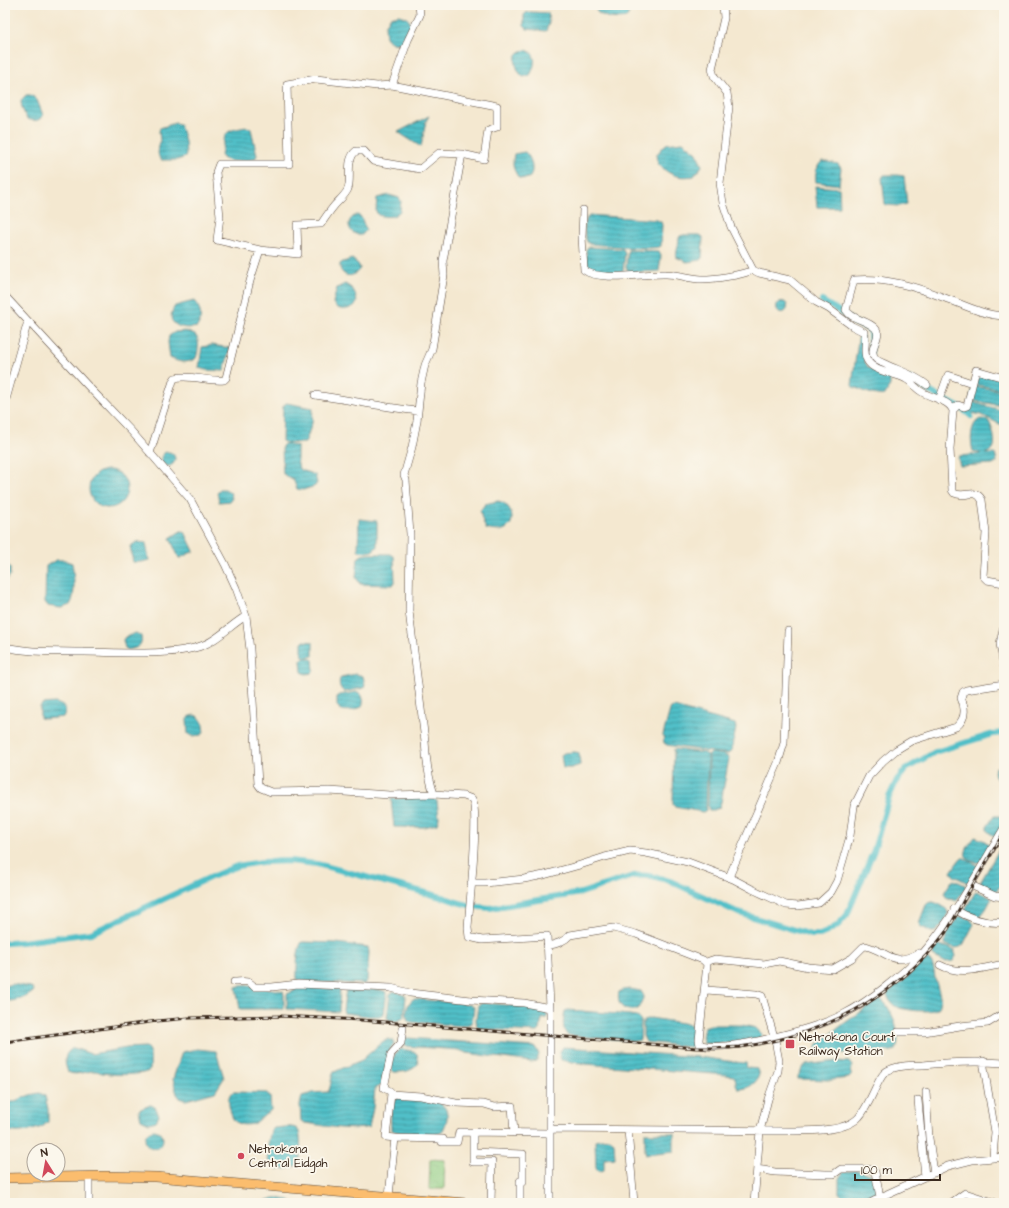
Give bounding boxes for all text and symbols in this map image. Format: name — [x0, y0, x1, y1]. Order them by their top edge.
place label: Netrokona Court Railway Station — [799, 1029, 895, 1061]
marker: Netrokona Court Railway Station — [784, 1038, 796, 1050]
place label: Netrokona Central Eidgah — [249, 1141, 328, 1173]
north arrow — [26, 1142, 66, 1182]
text: N — [39, 1145, 49, 1161]
marker: Netrokona Central Eidgah — [236, 1151, 246, 1161]
scale bar — [855, 1156, 940, 1182]
text: 100 m — [861, 1162, 892, 1179]

